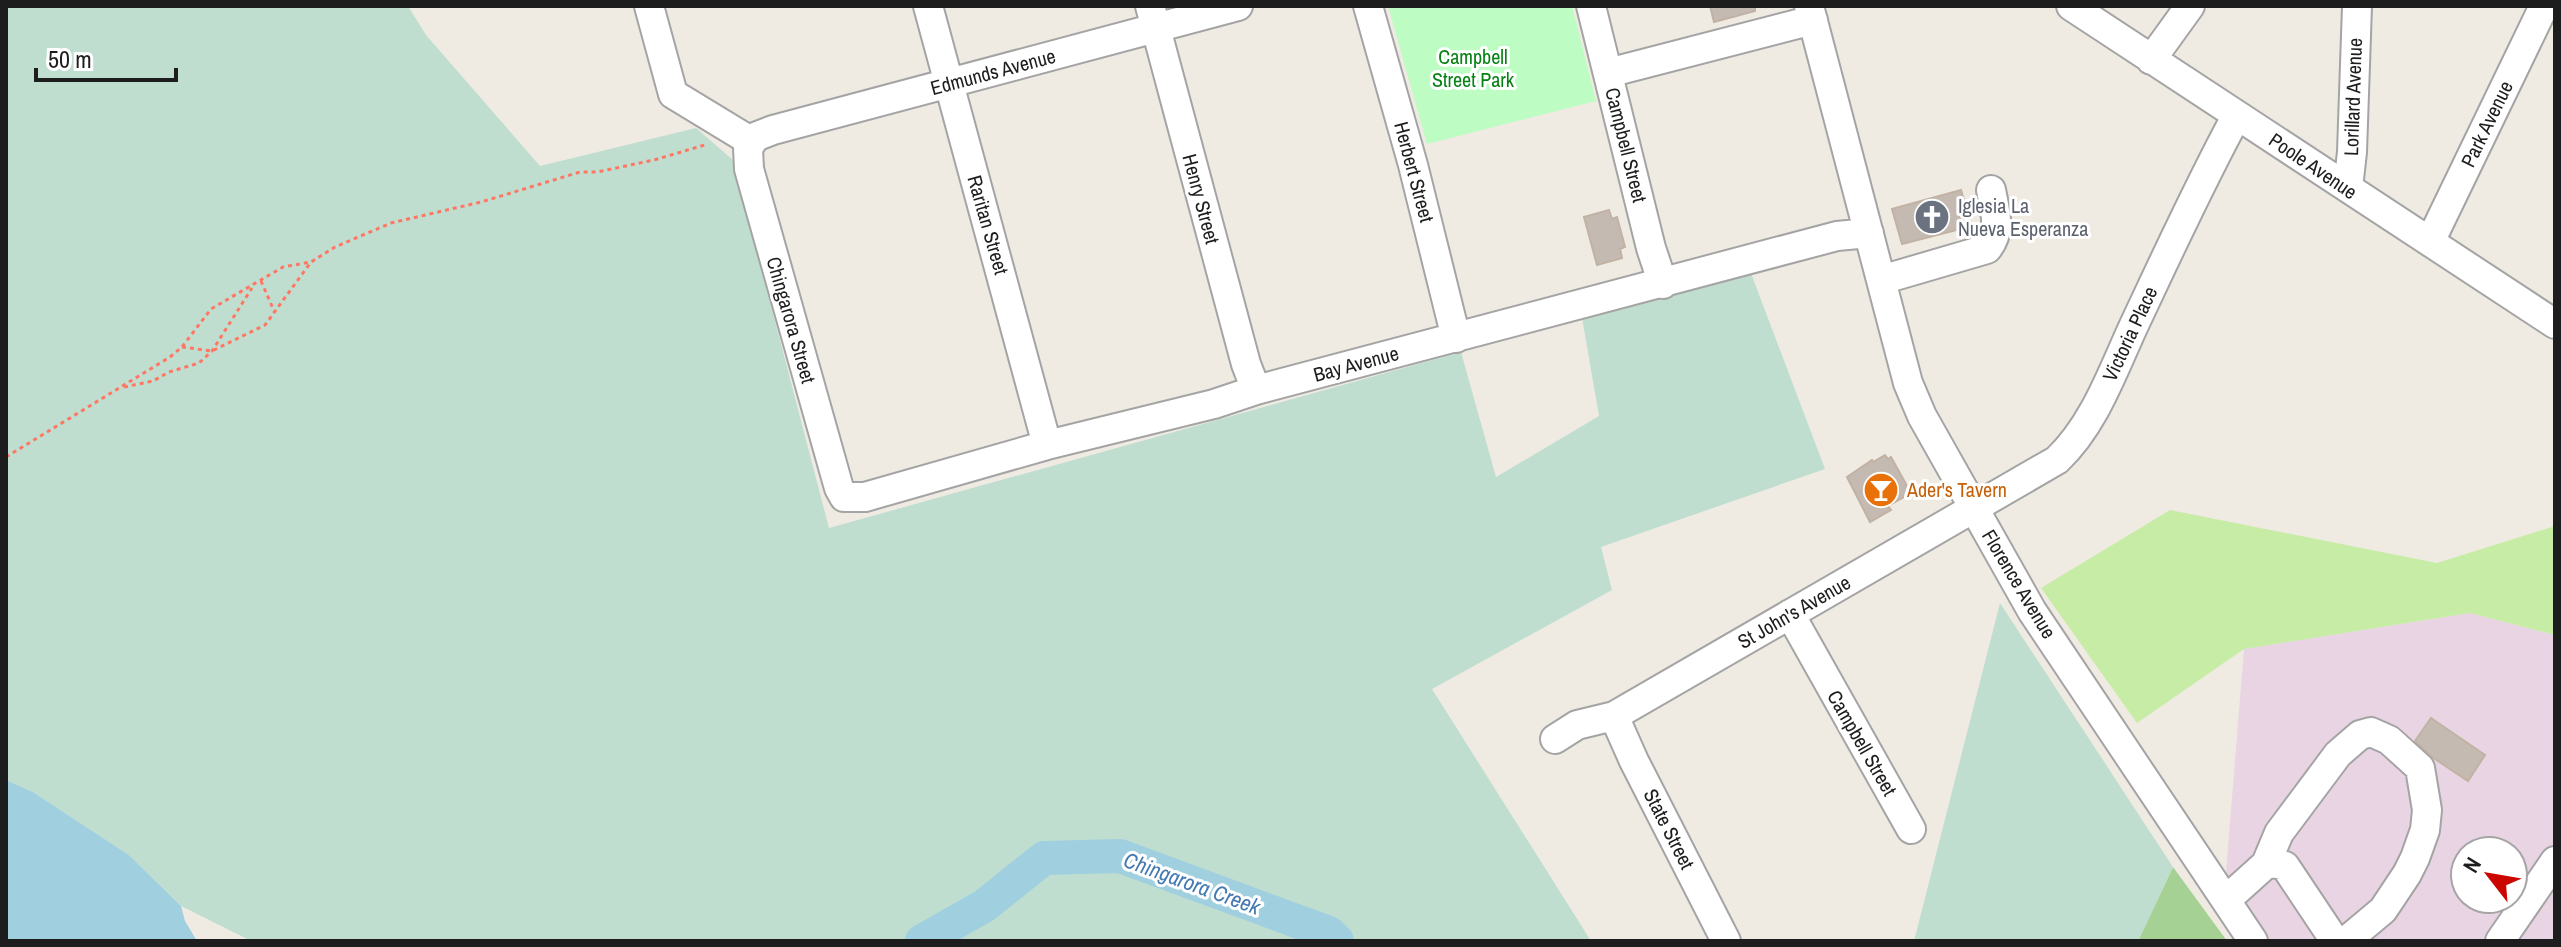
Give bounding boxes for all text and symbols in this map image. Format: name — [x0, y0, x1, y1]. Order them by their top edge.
scale bar — [36, 32, 176, 82]
street label: Lorillard Avenue — [2337, 37, 2368, 157]
street label: Edmunds Avenue — [927, 42, 1058, 101]
text: 50 m — [48, 43, 92, 75]
park label: Campbell Street Park — [1432, 43, 1515, 93]
street label: Park Avenue — [2454, 76, 2519, 171]
street label: Campbell Street — [1599, 85, 1654, 206]
street label: Herbert Street — [1388, 119, 1441, 226]
street label: Poole Avenue — [2264, 126, 2363, 205]
street label: Henry Street — [1177, 151, 1227, 247]
street label: Raritan Street — [961, 172, 1016, 278]
place label: Iglesia La Nueva Esperanza — [1958, 192, 2088, 242]
church icon: Iglesia La Nueva Esperanza — [1913, 198, 1951, 236]
street label: Chingarora Street — [761, 253, 823, 387]
street label: Victoria Place — [2096, 282, 2163, 386]
street label: Bay Avenue — [1310, 339, 1402, 388]
bar icon: Ader's Tavern — [1862, 471, 1900, 509]
place label: Ader's Tavern — [1906, 476, 2007, 503]
street label: Florence Avenue — [1976, 524, 2063, 643]
street label: St John's Avenue — [1732, 568, 1855, 655]
street label: Campbell Street — [1821, 685, 1904, 801]
street label: State Street — [1638, 784, 1701, 874]
north arrow — [2449, 835, 2529, 915]
water label: Chingarora Creek — [1120, 844, 1265, 922]
text: N — [2456, 851, 2488, 878]

